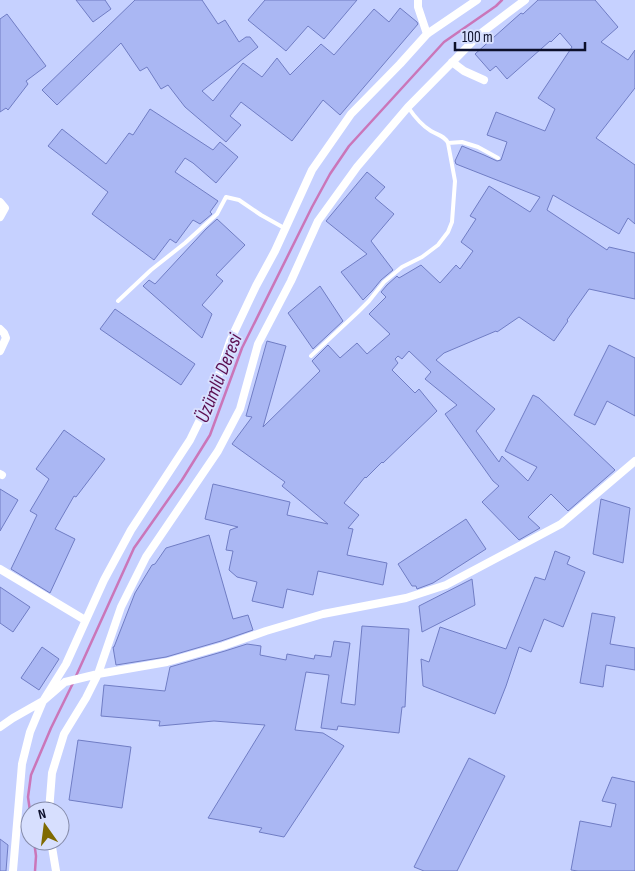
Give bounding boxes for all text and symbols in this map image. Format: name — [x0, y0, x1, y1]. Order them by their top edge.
scale bar — [455, 20, 585, 52]
text: 100 m — [462, 28, 493, 47]
water label: Üzümlü Deresi — [190, 329, 248, 426]
north arrow — [20, 801, 70, 851]
text: N — [36, 805, 48, 823]

